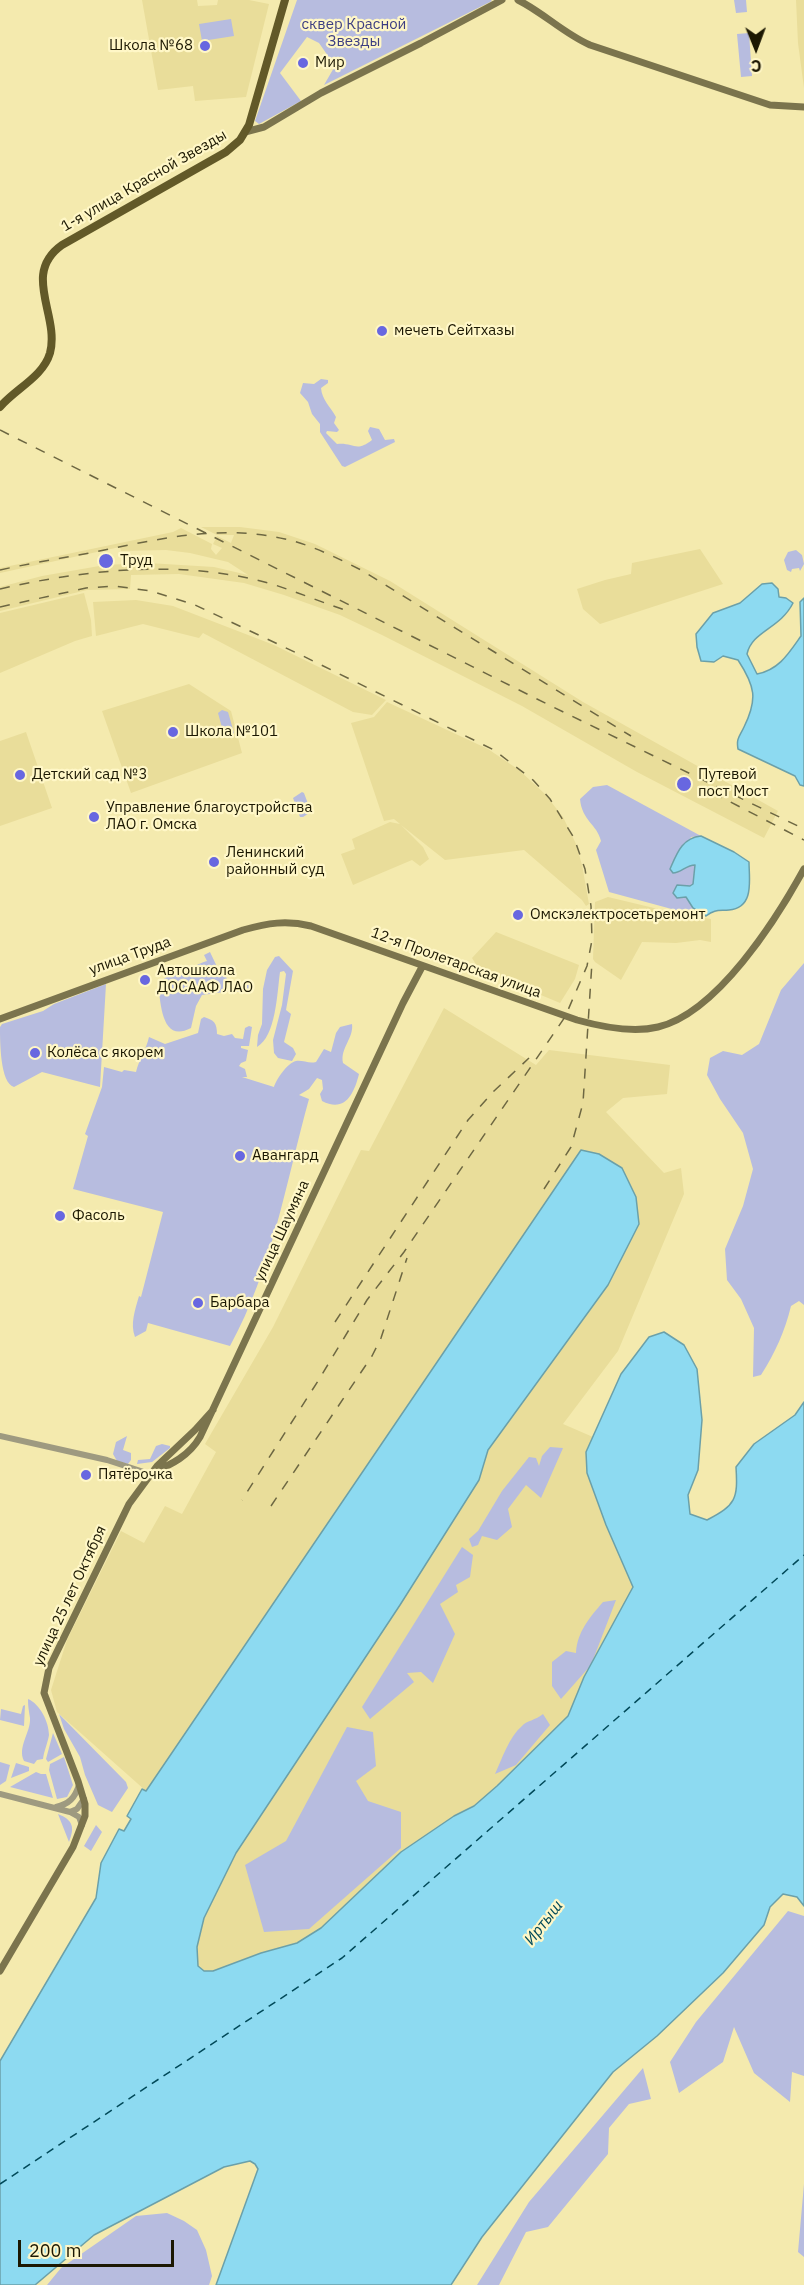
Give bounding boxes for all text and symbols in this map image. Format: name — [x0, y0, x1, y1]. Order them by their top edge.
park label: сквер Красной Звезды — [302, 16, 406, 51]
north arrow — [726, 18, 786, 78]
place label: Школа №68 — [109, 37, 193, 55]
marker: Школа №68 — [198, 39, 212, 53]
place label: Мир — [315, 54, 345, 72]
marker: Мир — [296, 56, 310, 70]
text: С — [751, 56, 762, 76]
street label: 1-я улица Красной Звезды — [58, 126, 230, 236]
place label: мечеть Сейтхазы — [394, 322, 515, 340]
marker: мечеть Сейтхазы — [375, 324, 389, 338]
marker: Труд — [97, 552, 115, 570]
place label: Труд — [120, 552, 153, 570]
place label: Школа №101 — [185, 723, 278, 741]
marker: Школа №101 — [166, 725, 180, 739]
place label: Детский сад №3 — [32, 766, 148, 784]
place label: Путевой пост Мост — [698, 766, 768, 801]
marker: Детский сад №3 — [13, 768, 27, 782]
marker: Путевой пост Мост — [675, 775, 693, 793]
place label: Управление благоустройства ЛАО г. Омска — [106, 799, 312, 834]
marker: Управление благоустройства ЛАО г. Омска — [87, 810, 101, 824]
place label: Ленинский районный суд — [226, 844, 324, 879]
marker: Ленинский районный суд — [207, 855, 221, 869]
place label: Омскэлектросетьремонт — [530, 906, 706, 924]
marker: Омскэлектросетьремонт — [511, 908, 525, 922]
street label: 12-я Пролетарская улица — [368, 924, 544, 1002]
street label: улица Труда — [87, 933, 173, 979]
place label: Автошкола ДОСААФ ЛАО — [157, 962, 253, 997]
marker: Автошкола ДОСААФ ЛАО — [138, 973, 152, 987]
place label: Колёса с якорем — [47, 1044, 164, 1062]
marker: Колёса с якорем — [28, 1046, 42, 1060]
place label: Авангард — [252, 1147, 319, 1165]
marker: Авангард — [233, 1149, 247, 1163]
street label: улица Шаумяна — [251, 1177, 313, 1285]
place label: Фасоль — [72, 1207, 125, 1225]
marker: Фасоль — [53, 1209, 67, 1223]
place label: Барбара — [210, 1294, 270, 1312]
marker: Барбара — [191, 1296, 205, 1310]
place label: Пятёрочка — [98, 1466, 173, 1484]
marker: Пятёрочка — [79, 1468, 93, 1482]
street label: улица 25 лет Октября — [30, 1523, 110, 1669]
water label: Иртыш — [521, 1897, 567, 1949]
scale bar — [21, 2228, 177, 2266]
text: 200 m — [29, 2239, 81, 2262]

